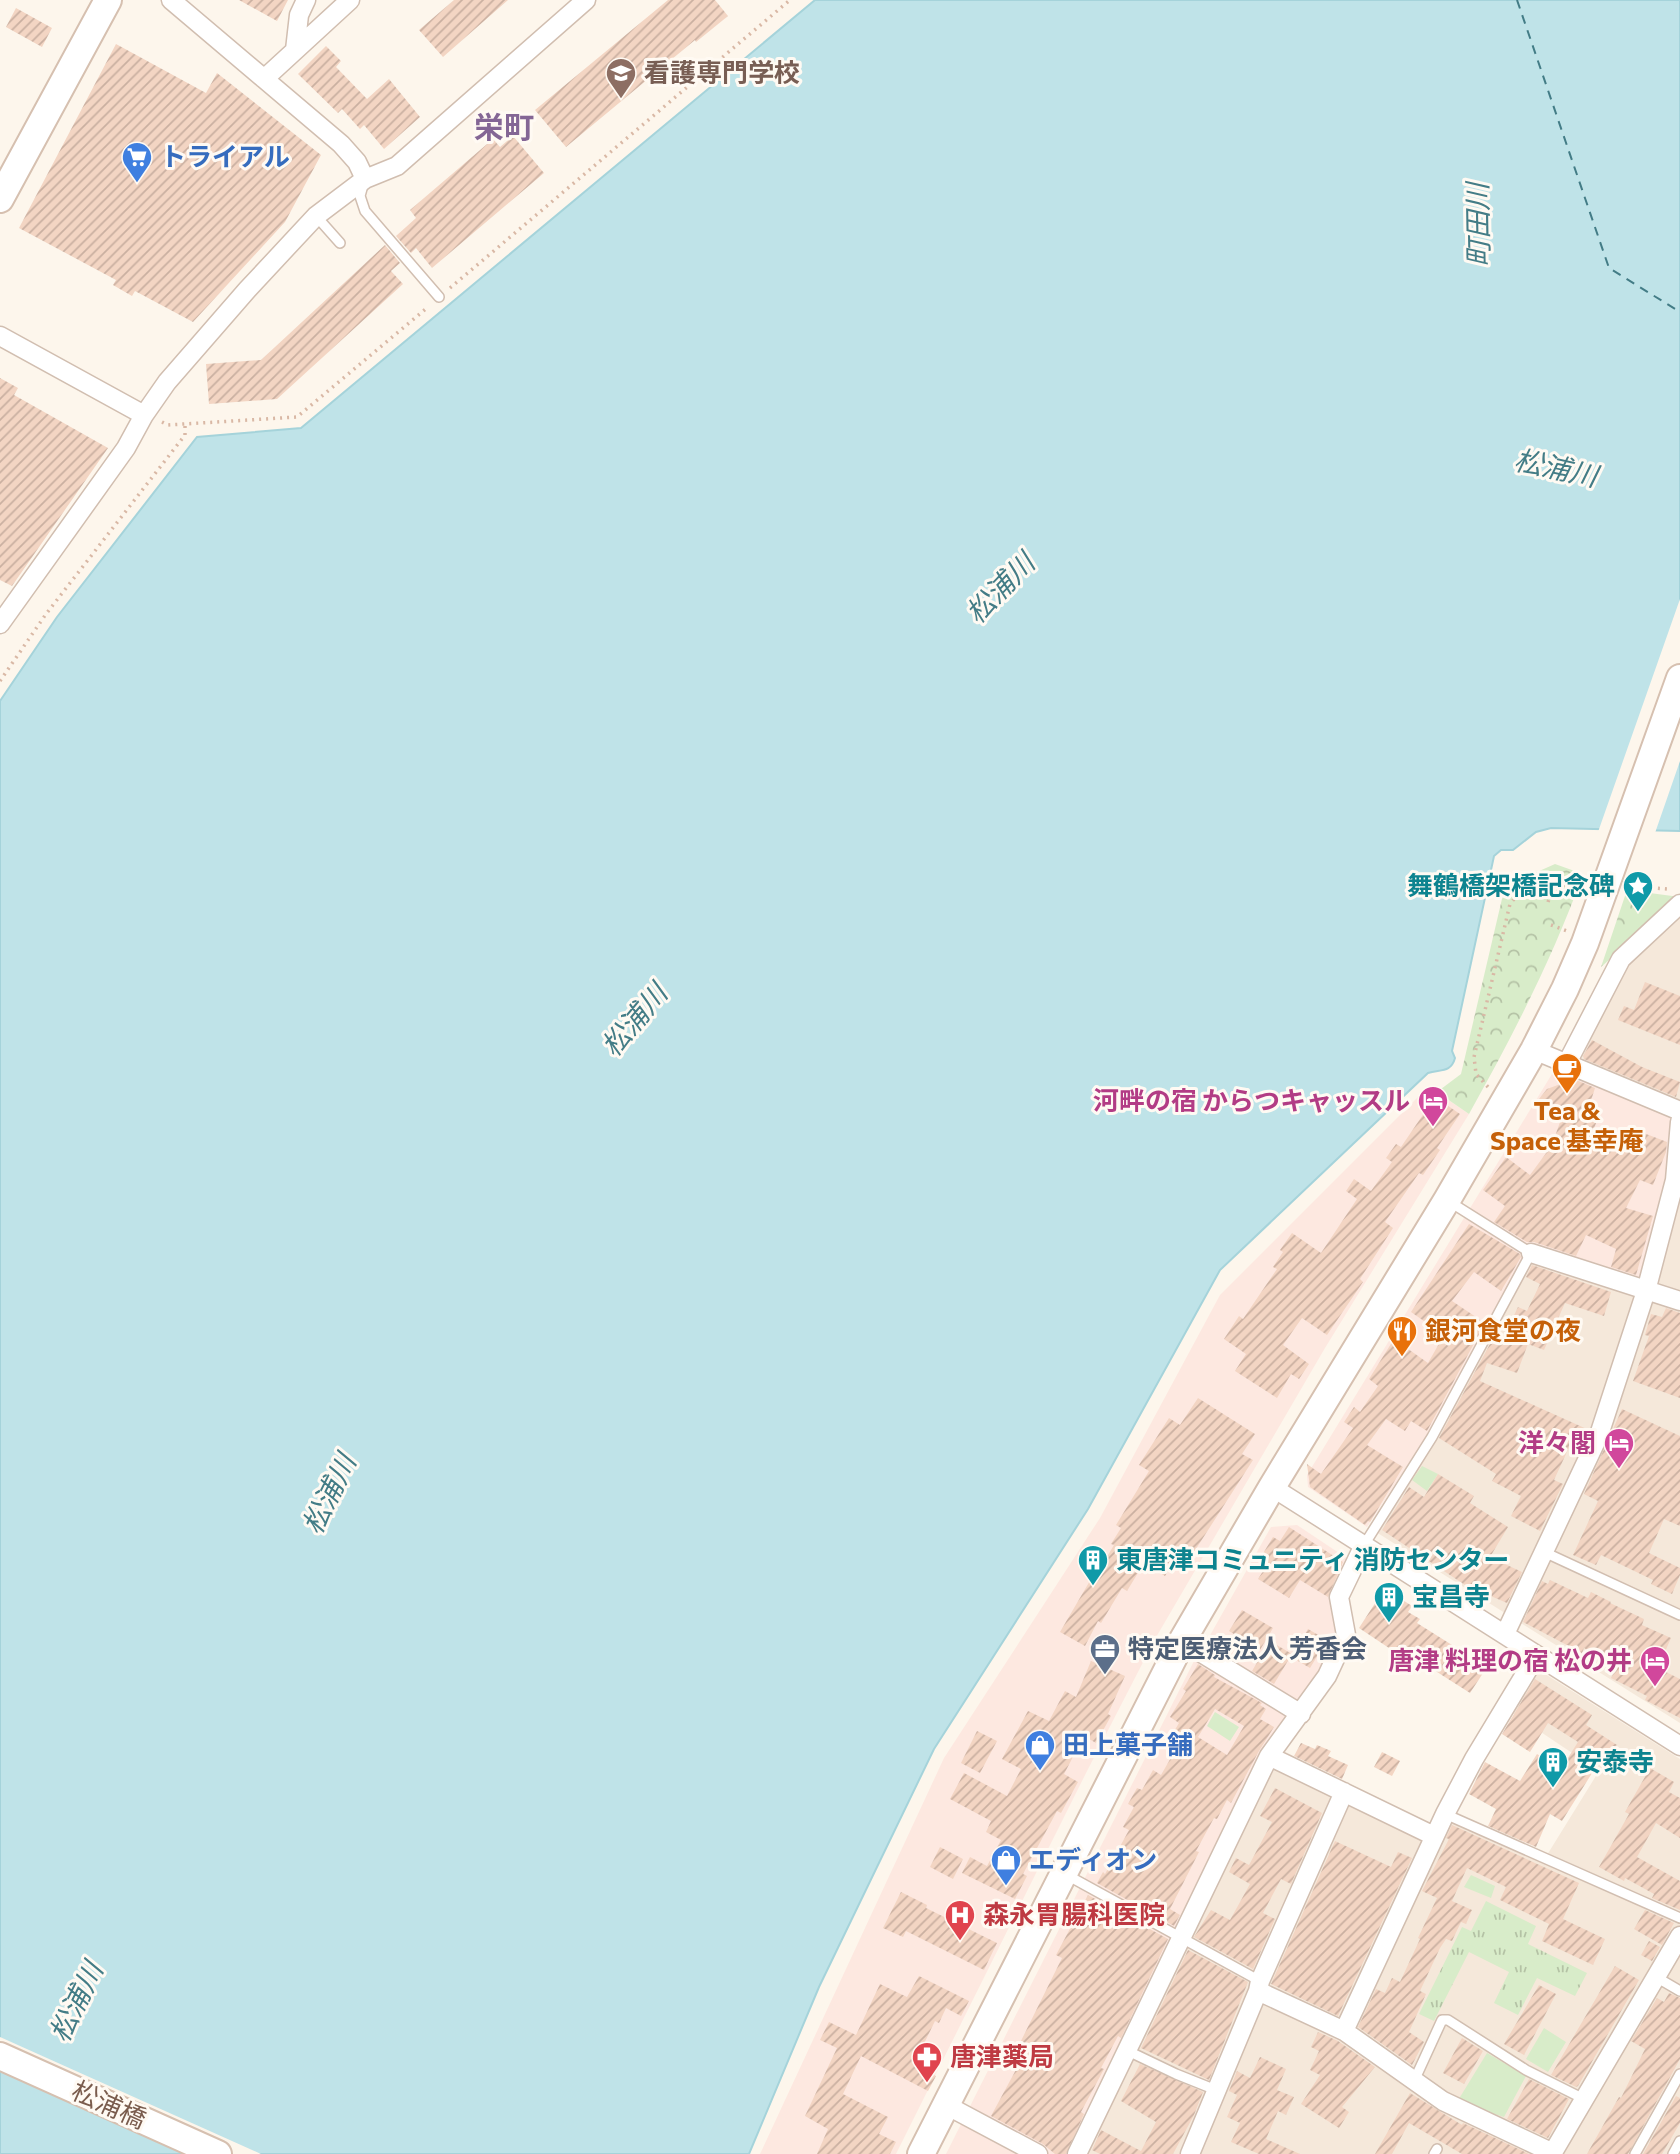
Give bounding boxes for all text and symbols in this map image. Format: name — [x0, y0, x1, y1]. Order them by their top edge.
school or university icon: 看護専門学校 — [604, 56, 638, 100]
place label: 看護専門学校 — [644, 56, 800, 87]
district label: 栄町 — [474, 107, 534, 144]
supermarket icon: トライアル — [120, 140, 154, 184]
place label: トライアル — [160, 140, 290, 171]
water label: 町田川 — [1459, 180, 1495, 267]
water label: 松浦川 — [1512, 442, 1604, 493]
water label: 松浦川 — [958, 543, 1043, 629]
place label: 舞鶴橋架橋記念碑 — [1407, 869, 1615, 900]
place icon: 舞鶴橋架橋記念碑 — [1621, 869, 1655, 913]
water label: 松浦川 — [593, 974, 675, 1062]
cafe icon: Tea & Space 基幸庵 — [1550, 1051, 1584, 1095]
place label: 河畔の宿 からつキャッスル — [1093, 1084, 1410, 1115]
hotel icon: 河畔の宿 からつキャッスル — [1416, 1084, 1450, 1128]
place label: Tea & Space 基幸庵 — [1490, 1094, 1644, 1155]
restaurant icon: 銀河食堂の夜 — [1385, 1314, 1419, 1358]
place label: 銀河食堂の夜 — [1425, 1314, 1581, 1345]
place label: 洋々閣 — [1518, 1426, 1596, 1457]
hotel icon: 洋々閣 — [1602, 1426, 1636, 1470]
water label: 松浦川 — [294, 1446, 363, 1539]
building icon: 東唐津コミュニティ 消防センター — [1076, 1543, 1110, 1587]
place label: 東唐津コミュニティ 消防センター — [1116, 1543, 1509, 1574]
building icon: 宝昌寺 — [1372, 1580, 1406, 1624]
place label: 宝昌寺 — [1412, 1580, 1490, 1611]
office icon: 特定医療法人 芳香会 — [1088, 1632, 1122, 1676]
place label: 特定医療法人 芳香会 — [1128, 1632, 1367, 1663]
place label: 唐津 料理の宿 松の井 — [1388, 1644, 1632, 1675]
hotel icon: 唐津 料理の宿 松の井 — [1638, 1644, 1672, 1688]
shop icon: 田上菓子舗 — [1023, 1728, 1057, 1772]
place label: 田上菓子舗 — [1063, 1728, 1193, 1759]
building icon: 安泰寺 — [1536, 1745, 1570, 1789]
place label: 安泰寺 — [1576, 1745, 1654, 1776]
shop icon: エディオン — [989, 1843, 1023, 1887]
place label: エディオン — [1029, 1843, 1157, 1874]
hospital icon: 森永胃腸科医院 — [943, 1898, 977, 1942]
place label: 森永胃腸科医院 — [983, 1898, 1165, 1929]
water label: 松浦川 — [41, 1954, 110, 2047]
pharmacy icon: 唐津薬局 — [910, 2040, 944, 2084]
place label: 唐津薬局 — [950, 2040, 1054, 2071]
street label: 松浦橋 — [68, 2074, 152, 2134]

